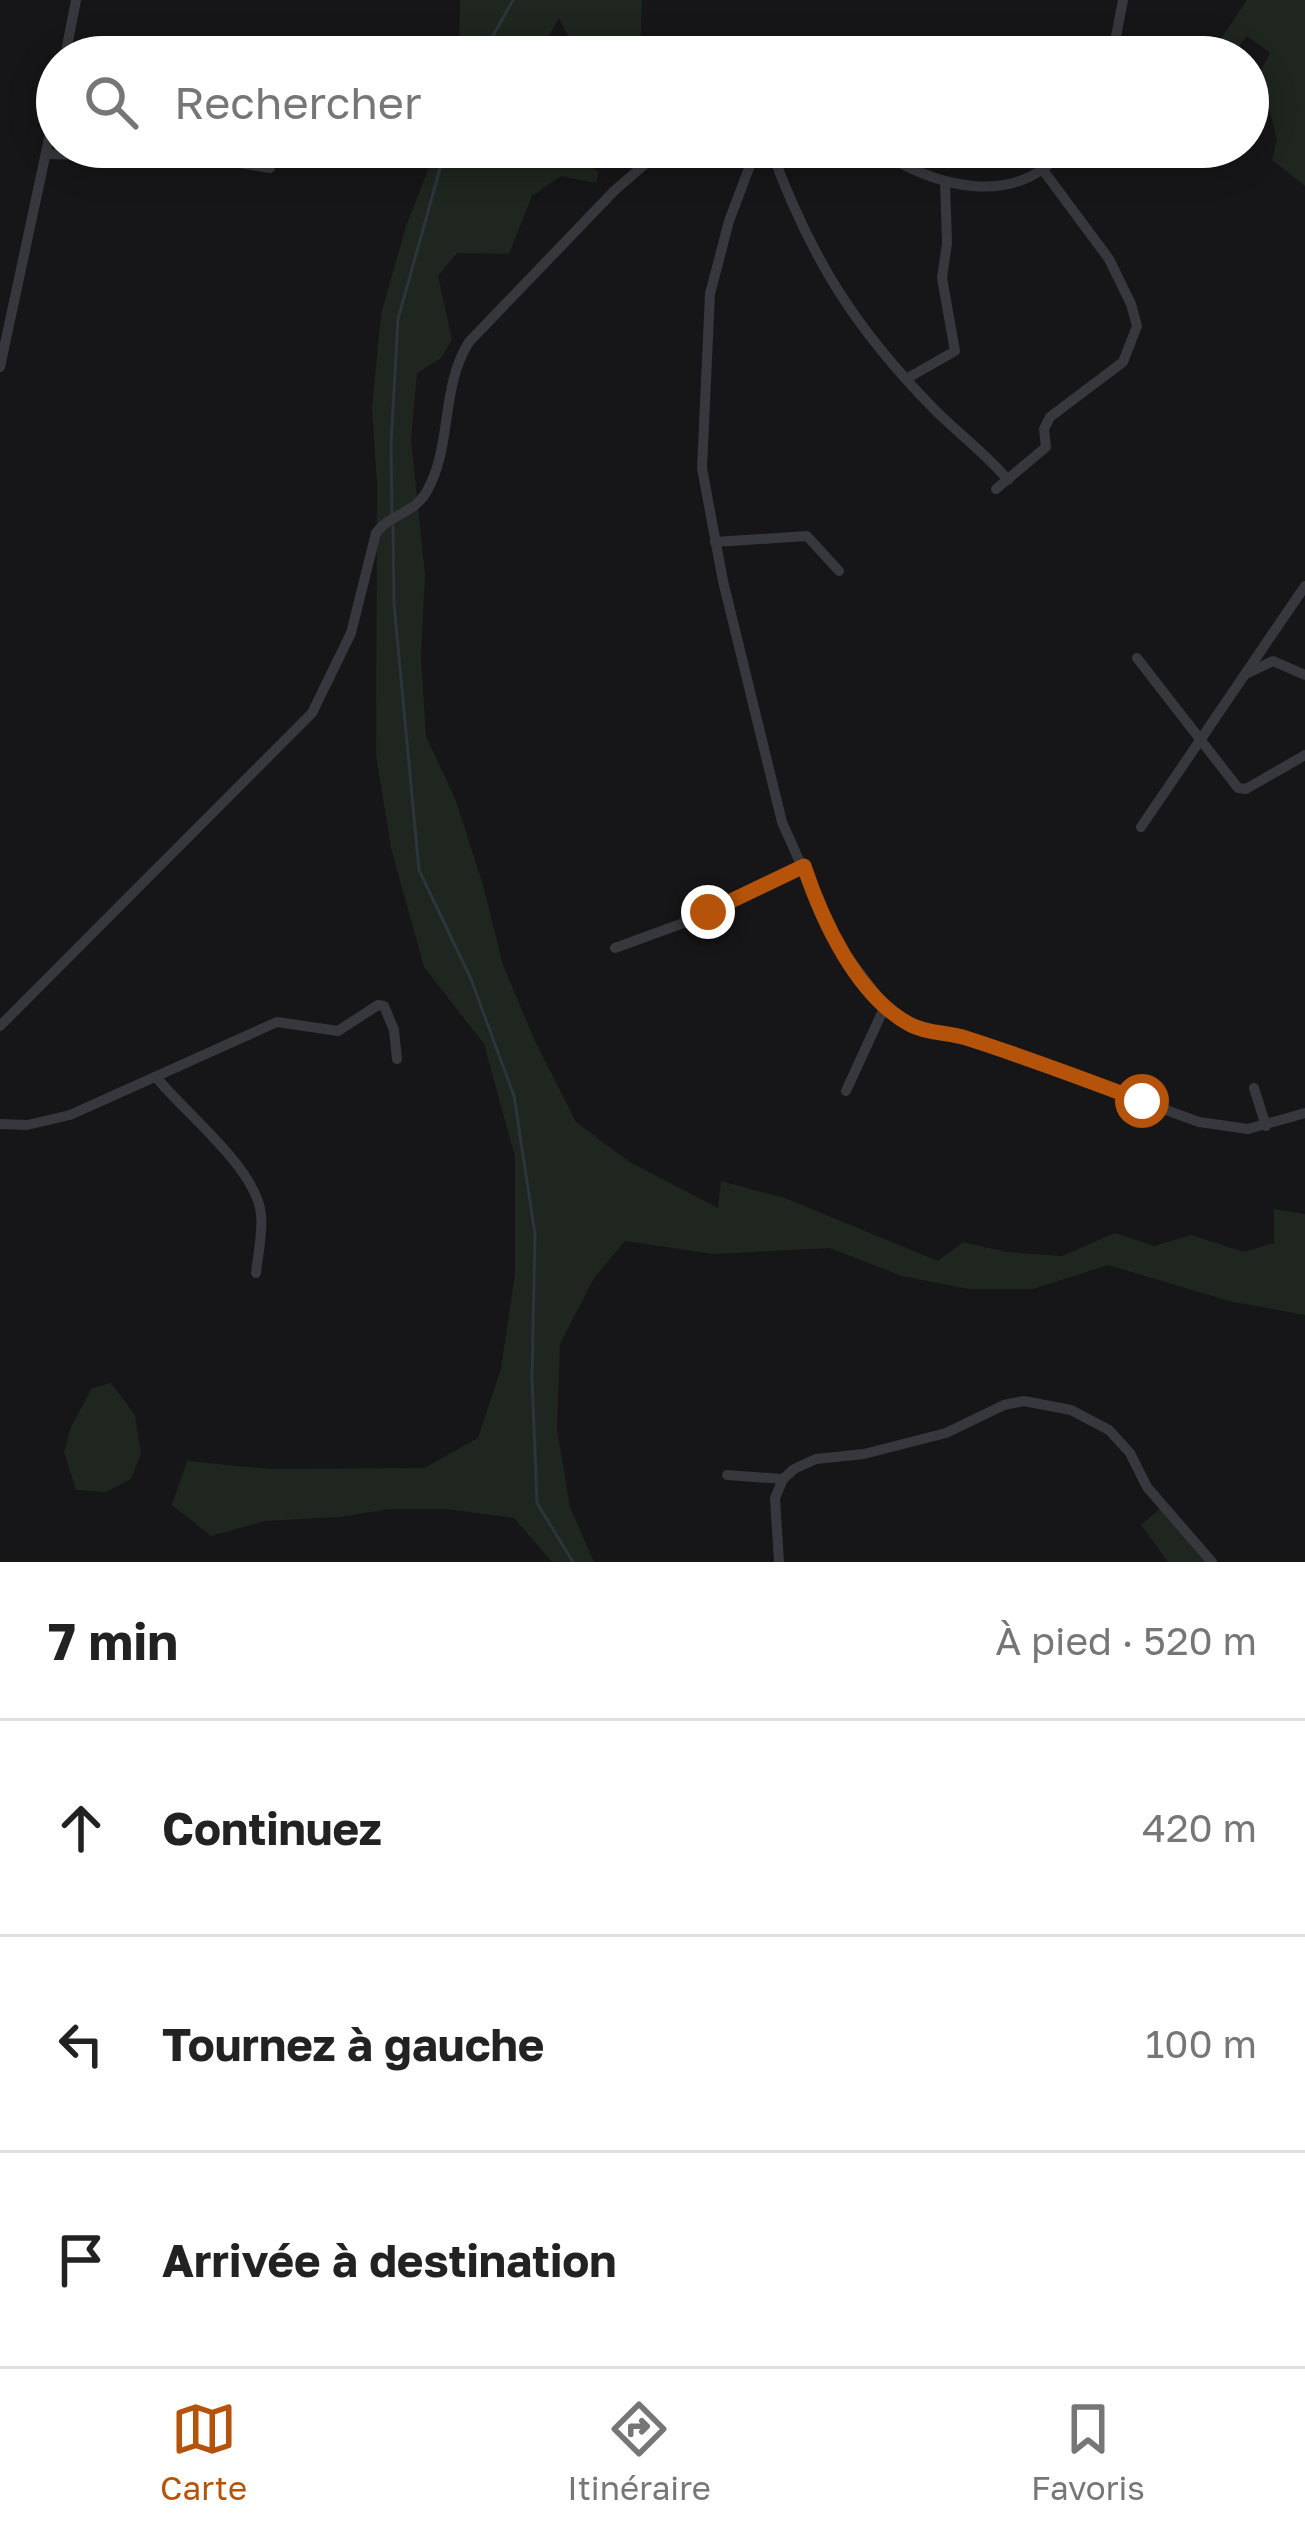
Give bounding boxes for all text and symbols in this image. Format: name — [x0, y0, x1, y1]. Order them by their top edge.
search box — [36, 36, 1269, 168]
icon: search — [78, 69, 144, 135]
text: Rechercher — [174, 75, 422, 129]
route end — [681, 885, 735, 939]
route start — [1115, 1074, 1169, 1128]
text: 7 min — [48, 1610, 178, 1671]
text: À pied · 520 m — [995, 1617, 1257, 1664]
icon: ahead — [48, 1795, 114, 1861]
text: Continuez — [162, 1801, 382, 1855]
text: 420 m — [1142, 1804, 1257, 1851]
icon: left — [48, 2011, 114, 2077]
text: Tournez à gauche — [162, 2017, 544, 2071]
text: 100 m — [1145, 2020, 1257, 2067]
icon: arrive — [48, 2227, 114, 2293]
text: Arrivée à destination — [162, 2233, 617, 2287]
tab: Carte — [160, 2396, 247, 2507]
tab: Itinéraire — [567, 2396, 711, 2507]
tab: Favoris — [1031, 2396, 1145, 2507]

